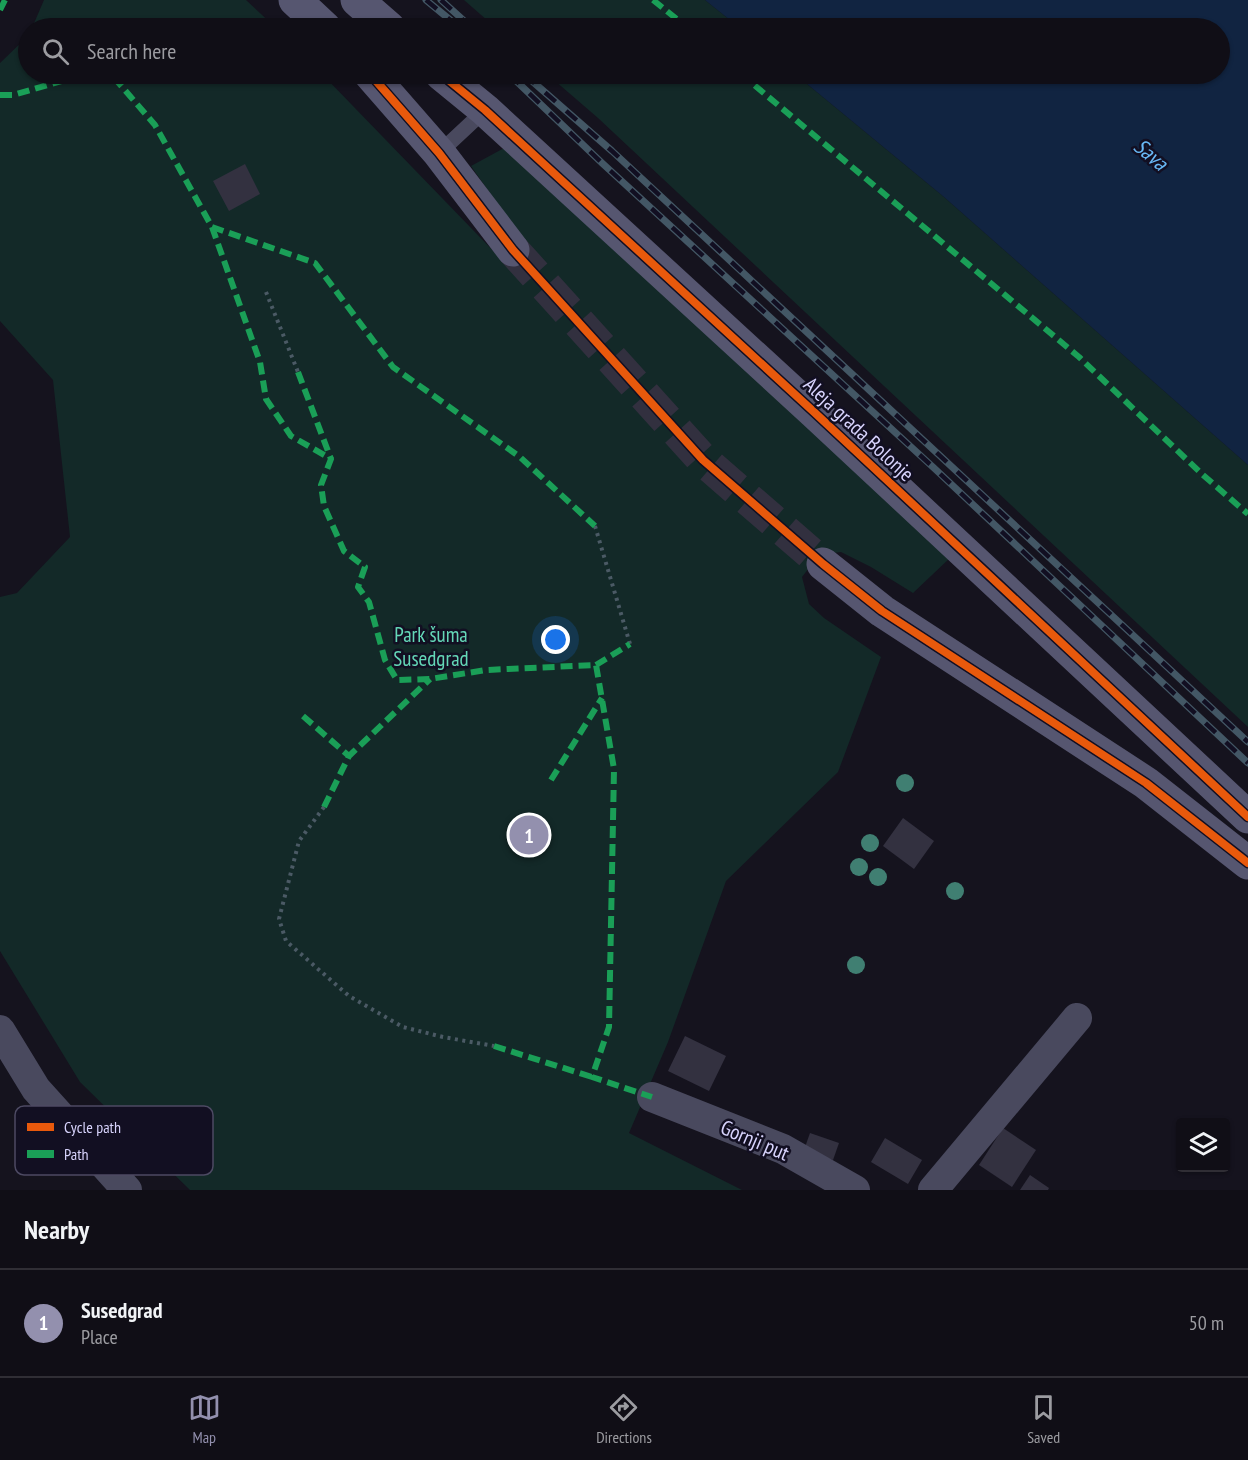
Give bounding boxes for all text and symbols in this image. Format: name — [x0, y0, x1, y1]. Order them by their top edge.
search box — [18, 18, 1230, 84]
icon: search — [39, 35, 72, 68]
text: Search here — [87, 37, 176, 65]
water label: Sava — [1128, 132, 1175, 177]
street label: Aleja grada Bolonje — [798, 371, 920, 487]
park label: Park šuma Susedgrad — [393, 621, 469, 672]
your location — [541, 625, 570, 654]
pin: 1 — [510, 812, 548, 858]
legend — [15, 1106, 213, 1175]
street label: Gornji put — [717, 1114, 794, 1167]
text: Cycle path — [64, 1117, 121, 1137]
map controls — [1176, 1118, 1230, 1172]
button: layers — [1176, 1118, 1230, 1172]
text: Path — [64, 1144, 89, 1164]
text: Nearby — [24, 1213, 89, 1246]
text: Susedgrad — [81, 1296, 162, 1324]
text: 1 — [39, 1310, 48, 1336]
text: 50 m — [1189, 1310, 1224, 1336]
text: Place — [81, 1324, 118, 1350]
tab: Map — [188, 1391, 221, 1447]
tab: Directions — [596, 1391, 652, 1447]
tab: Saved — [1027, 1391, 1060, 1447]

